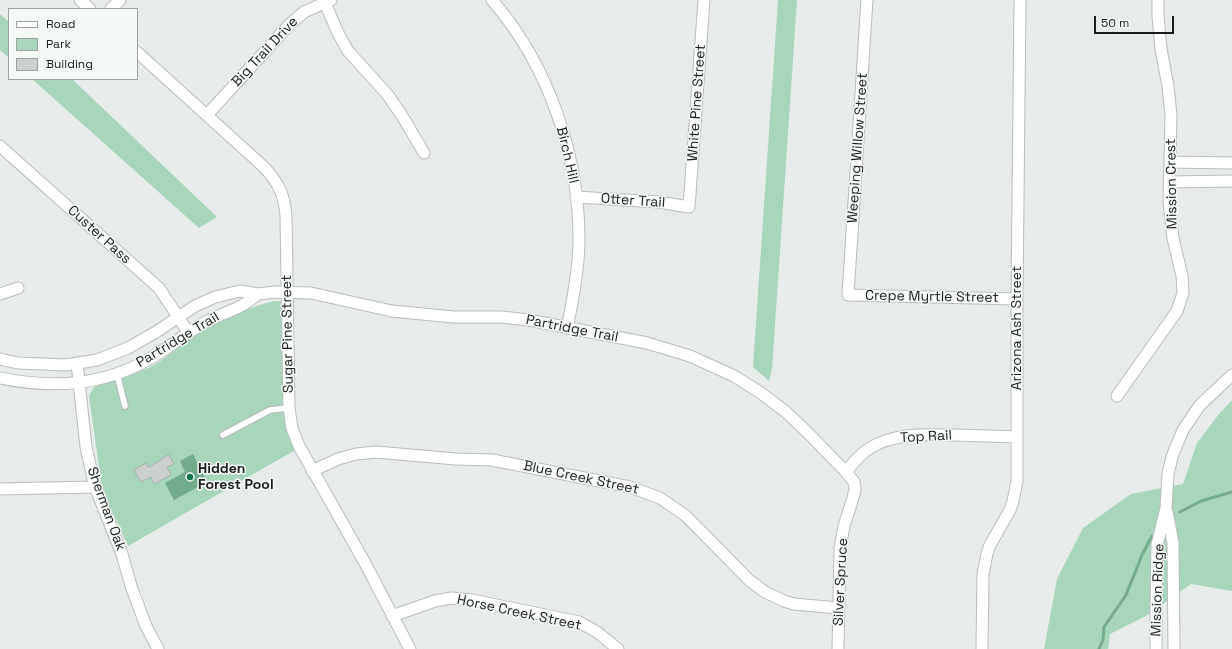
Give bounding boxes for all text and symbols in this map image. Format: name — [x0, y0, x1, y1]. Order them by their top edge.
legend — [8, 8, 138, 80]
scale bar — [1096, 8, 1176, 34]
street label: Big Trail Drive — [228, 14, 302, 90]
text: 50 m — [1101, 15, 1129, 31]
text: Road — [46, 16, 75, 32]
text: Park — [46, 36, 71, 52]
street label: White Pine Street — [685, 44, 709, 162]
text: Building — [46, 56, 93, 72]
street label: Weeping Willow Street — [844, 72, 872, 224]
street label: Birch Hill — [552, 125, 582, 185]
street label: Mission Crest — [1163, 139, 1181, 229]
street label: Otter Trail — [600, 190, 666, 212]
street label: Custer Pass — [64, 202, 134, 268]
street label: Arizona Ash Street — [1009, 266, 1025, 390]
street label: Sugar Pine Street — [279, 275, 297, 393]
street label: Crepe Myrtle Street — [865, 287, 999, 307]
street label: Partridge Trail — [133, 309, 223, 371]
street label: Partridge Trail — [524, 312, 620, 346]
street label: Top Rail — [900, 427, 952, 447]
street label: Blue Creek Street — [522, 458, 640, 498]
place label: Hidden Forest Pool — [198, 461, 274, 494]
street label: Sherman Oak — [83, 465, 129, 553]
marker: Hidden Forest Pool — [185, 472, 195, 482]
street label: Silver Spruce — [830, 538, 852, 626]
street label: Mission Ridge — [1148, 543, 1168, 637]
street label: Horse Creek Street — [455, 592, 583, 634]

